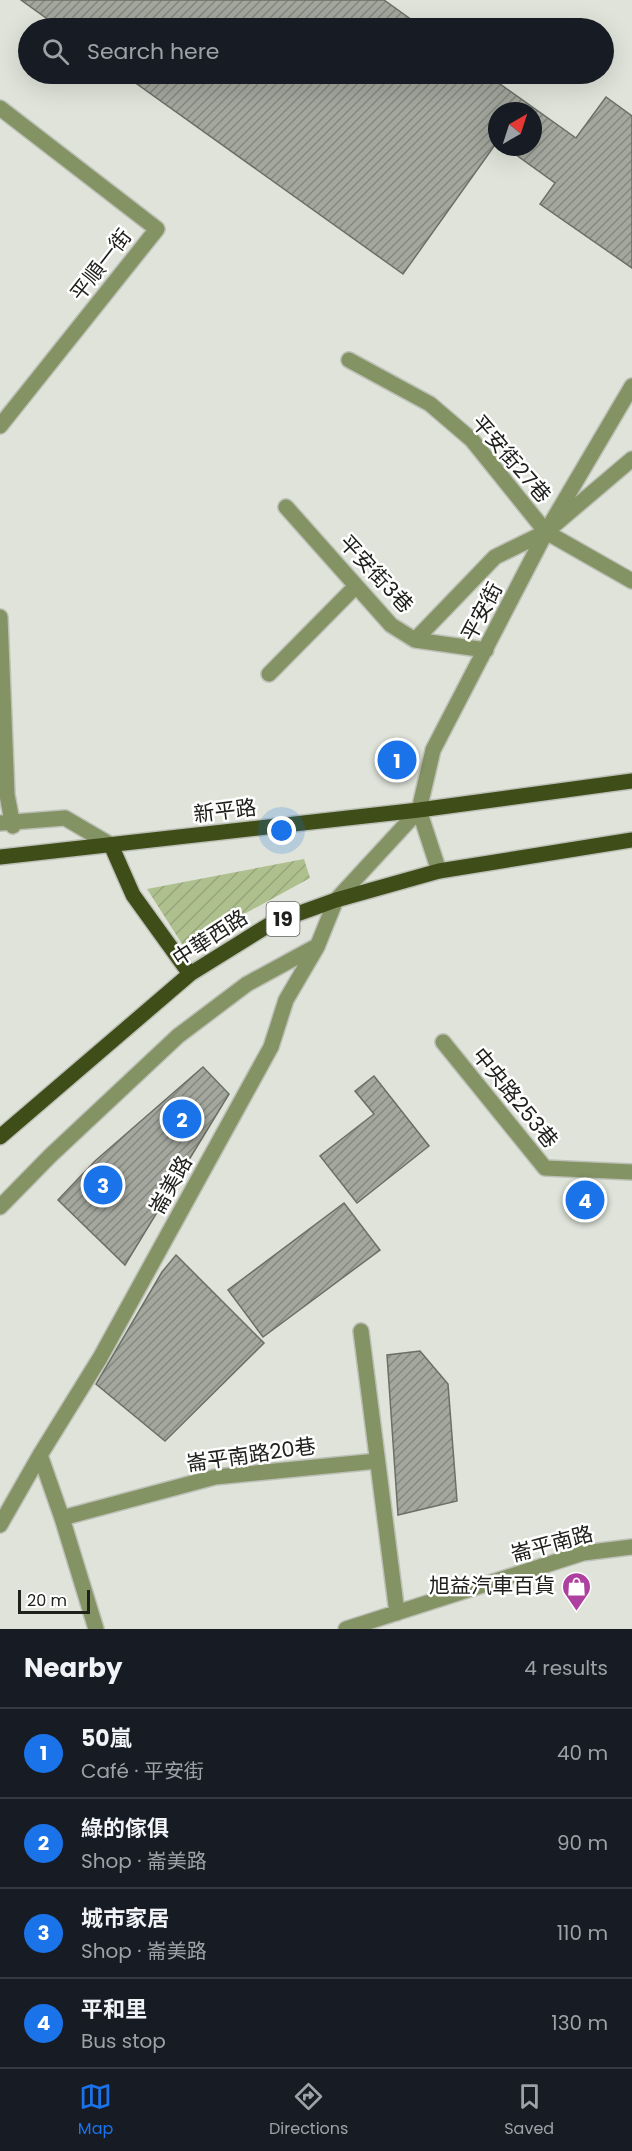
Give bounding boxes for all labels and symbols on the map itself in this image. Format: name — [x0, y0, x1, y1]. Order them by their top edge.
north arrow — [488, 102, 542, 156]
street label: 平順一街 — [63, 223, 138, 307]
street label: 平安街27巷 — [465, 409, 558, 509]
street label: 平安街3巷 — [333, 529, 420, 619]
street label: 平安街 — [454, 577, 509, 646]
pin: 1 — [378, 738, 416, 783]
street label: 新平路 — [192, 792, 258, 829]
your location — [267, 816, 296, 845]
road number: 19 — [266, 902, 300, 936]
street label: 中華西路 — [167, 903, 253, 973]
street label: 中央路253巷 — [466, 1041, 565, 1154]
pin: 2 — [162, 1096, 201, 1142]
street label: 崙美路 — [143, 1150, 199, 1219]
pin: 3 — [84, 1162, 122, 1208]
pin: 4 — [566, 1178, 604, 1222]
street label: 崙平南路20巷 — [184, 1431, 317, 1478]
street label: 崙平南路 — [508, 1519, 596, 1568]
shop icon: 旭益汽車百貨 — [560, 1570, 592, 1612]
place label: 旭益汽車百貨 — [429, 1571, 555, 1600]
scale bar — [18, 1587, 90, 1614]

